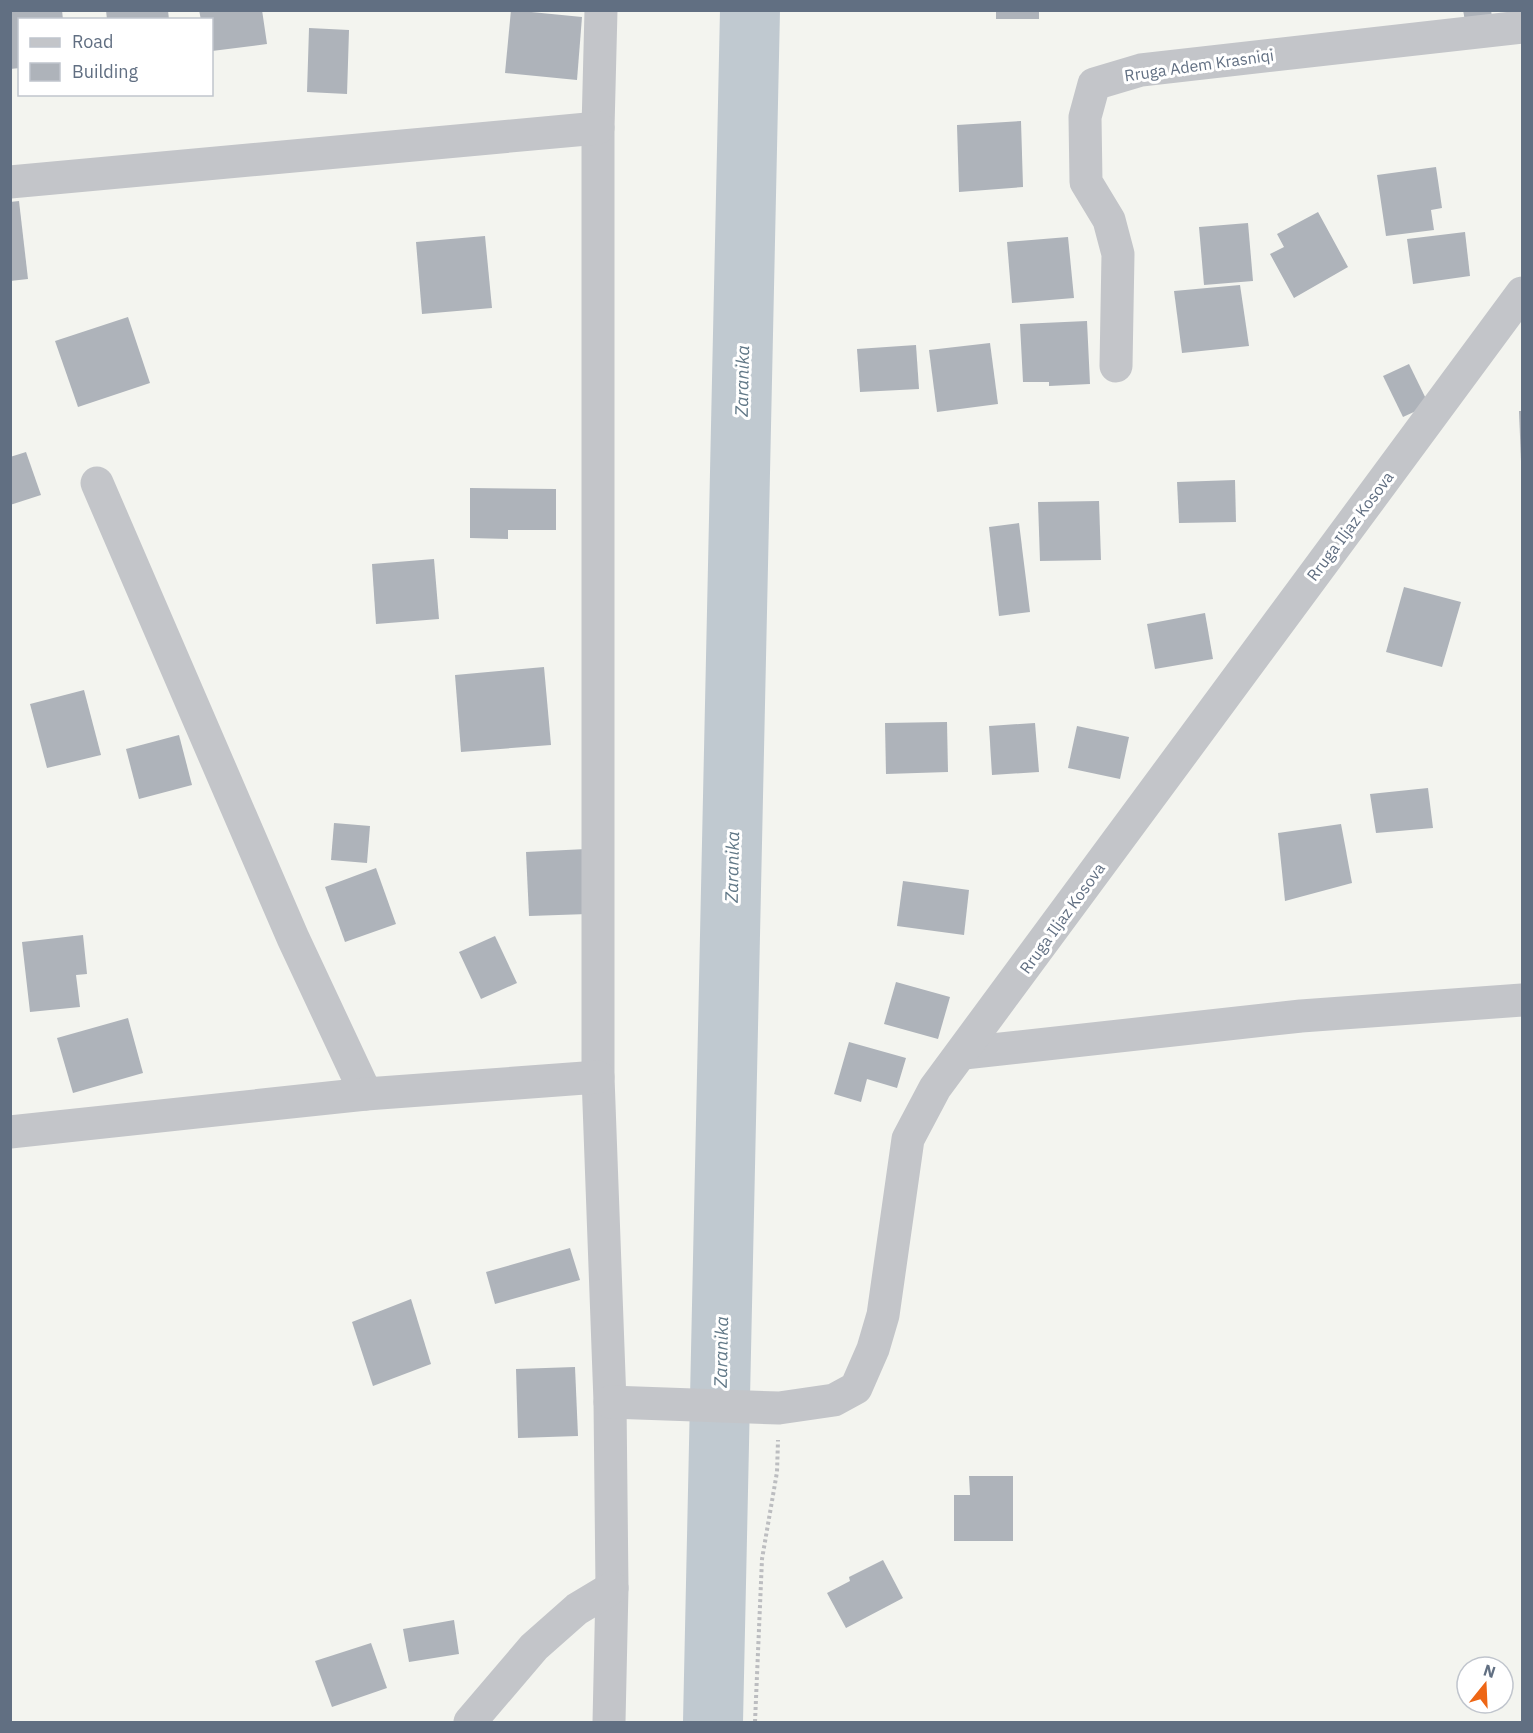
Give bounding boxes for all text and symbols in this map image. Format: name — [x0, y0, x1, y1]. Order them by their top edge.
legend — [18, 18, 213, 96]
text: Road — [72, 30, 113, 53]
street label: Rruga Adem Krasniqi — [1123, 45, 1275, 85]
text: Building — [72, 60, 139, 83]
water label: Zaranika — [730, 345, 754, 418]
street label: Rruga Iljaz Kosova — [1302, 467, 1398, 585]
water label: Zaranika — [720, 831, 744, 904]
street label: Rruga Iljaz Kosova — [1015, 858, 1109, 977]
water label: Zaranika — [709, 1316, 733, 1389]
north arrow — [1455, 1655, 1515, 1715]
text: N — [1481, 1659, 1498, 1682]

